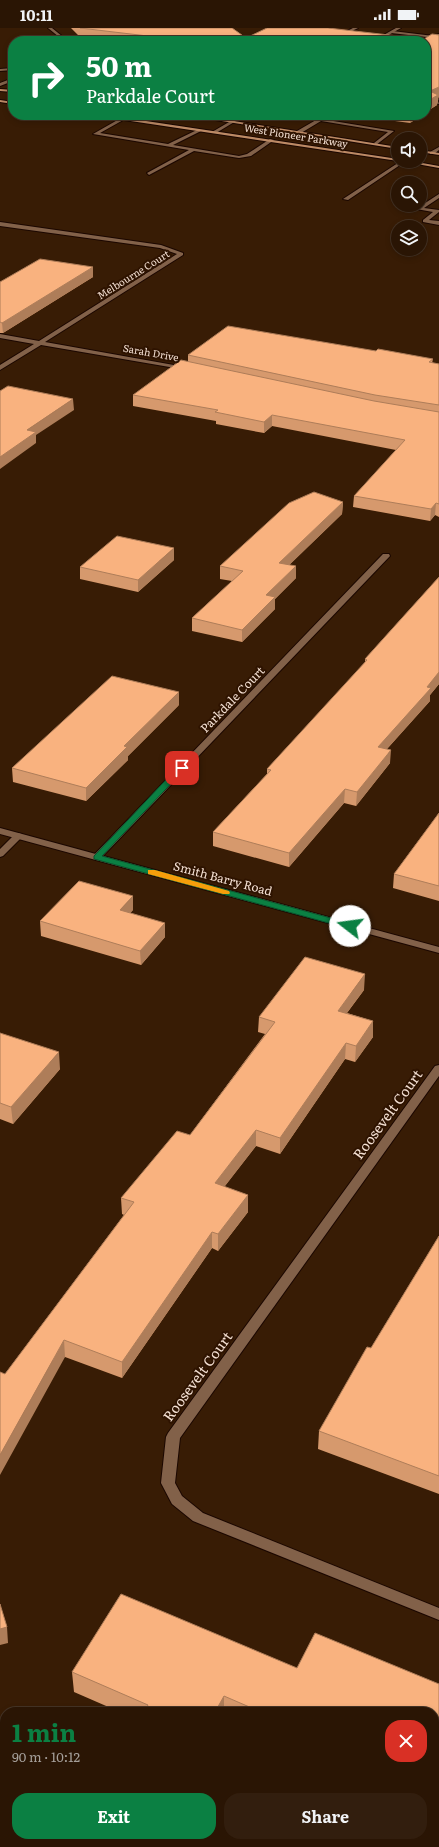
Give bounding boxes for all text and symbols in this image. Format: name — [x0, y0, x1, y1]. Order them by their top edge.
text: 10:11 — [20, 3, 53, 26]
text: 50 m — [86, 44, 152, 86]
icon: right — [20, 52, 72, 104]
text: Parkdale Court — [86, 82, 215, 109]
street label: West Pioneer Parkway — [243, 119, 349, 151]
map controls — [391, 132, 427, 256]
button: sound — [391, 132, 427, 168]
button: search — [391, 176, 427, 212]
button: layers — [391, 220, 427, 256]
street label: Melbourne Court — [94, 246, 172, 302]
street label: Sarah Drive — [122, 340, 180, 364]
street label: Parkdale Court — [196, 662, 268, 736]
pin — [165, 751, 199, 785]
icon: arrive — [171, 757, 193, 779]
street label: Smith Barry Road — [172, 856, 275, 900]
position arrow — [329, 905, 371, 947]
street label: Roosevelt Court — [348, 1065, 427, 1163]
street label: Roosevelt Court — [158, 1327, 237, 1425]
text: 1 min — [12, 1714, 76, 1749]
button: close — [385, 1720, 427, 1762]
text: 90 m · 10:12 — [12, 1747, 80, 1766]
button: Exit — [12, 1793, 216, 1839]
button: Share — [224, 1793, 427, 1839]

